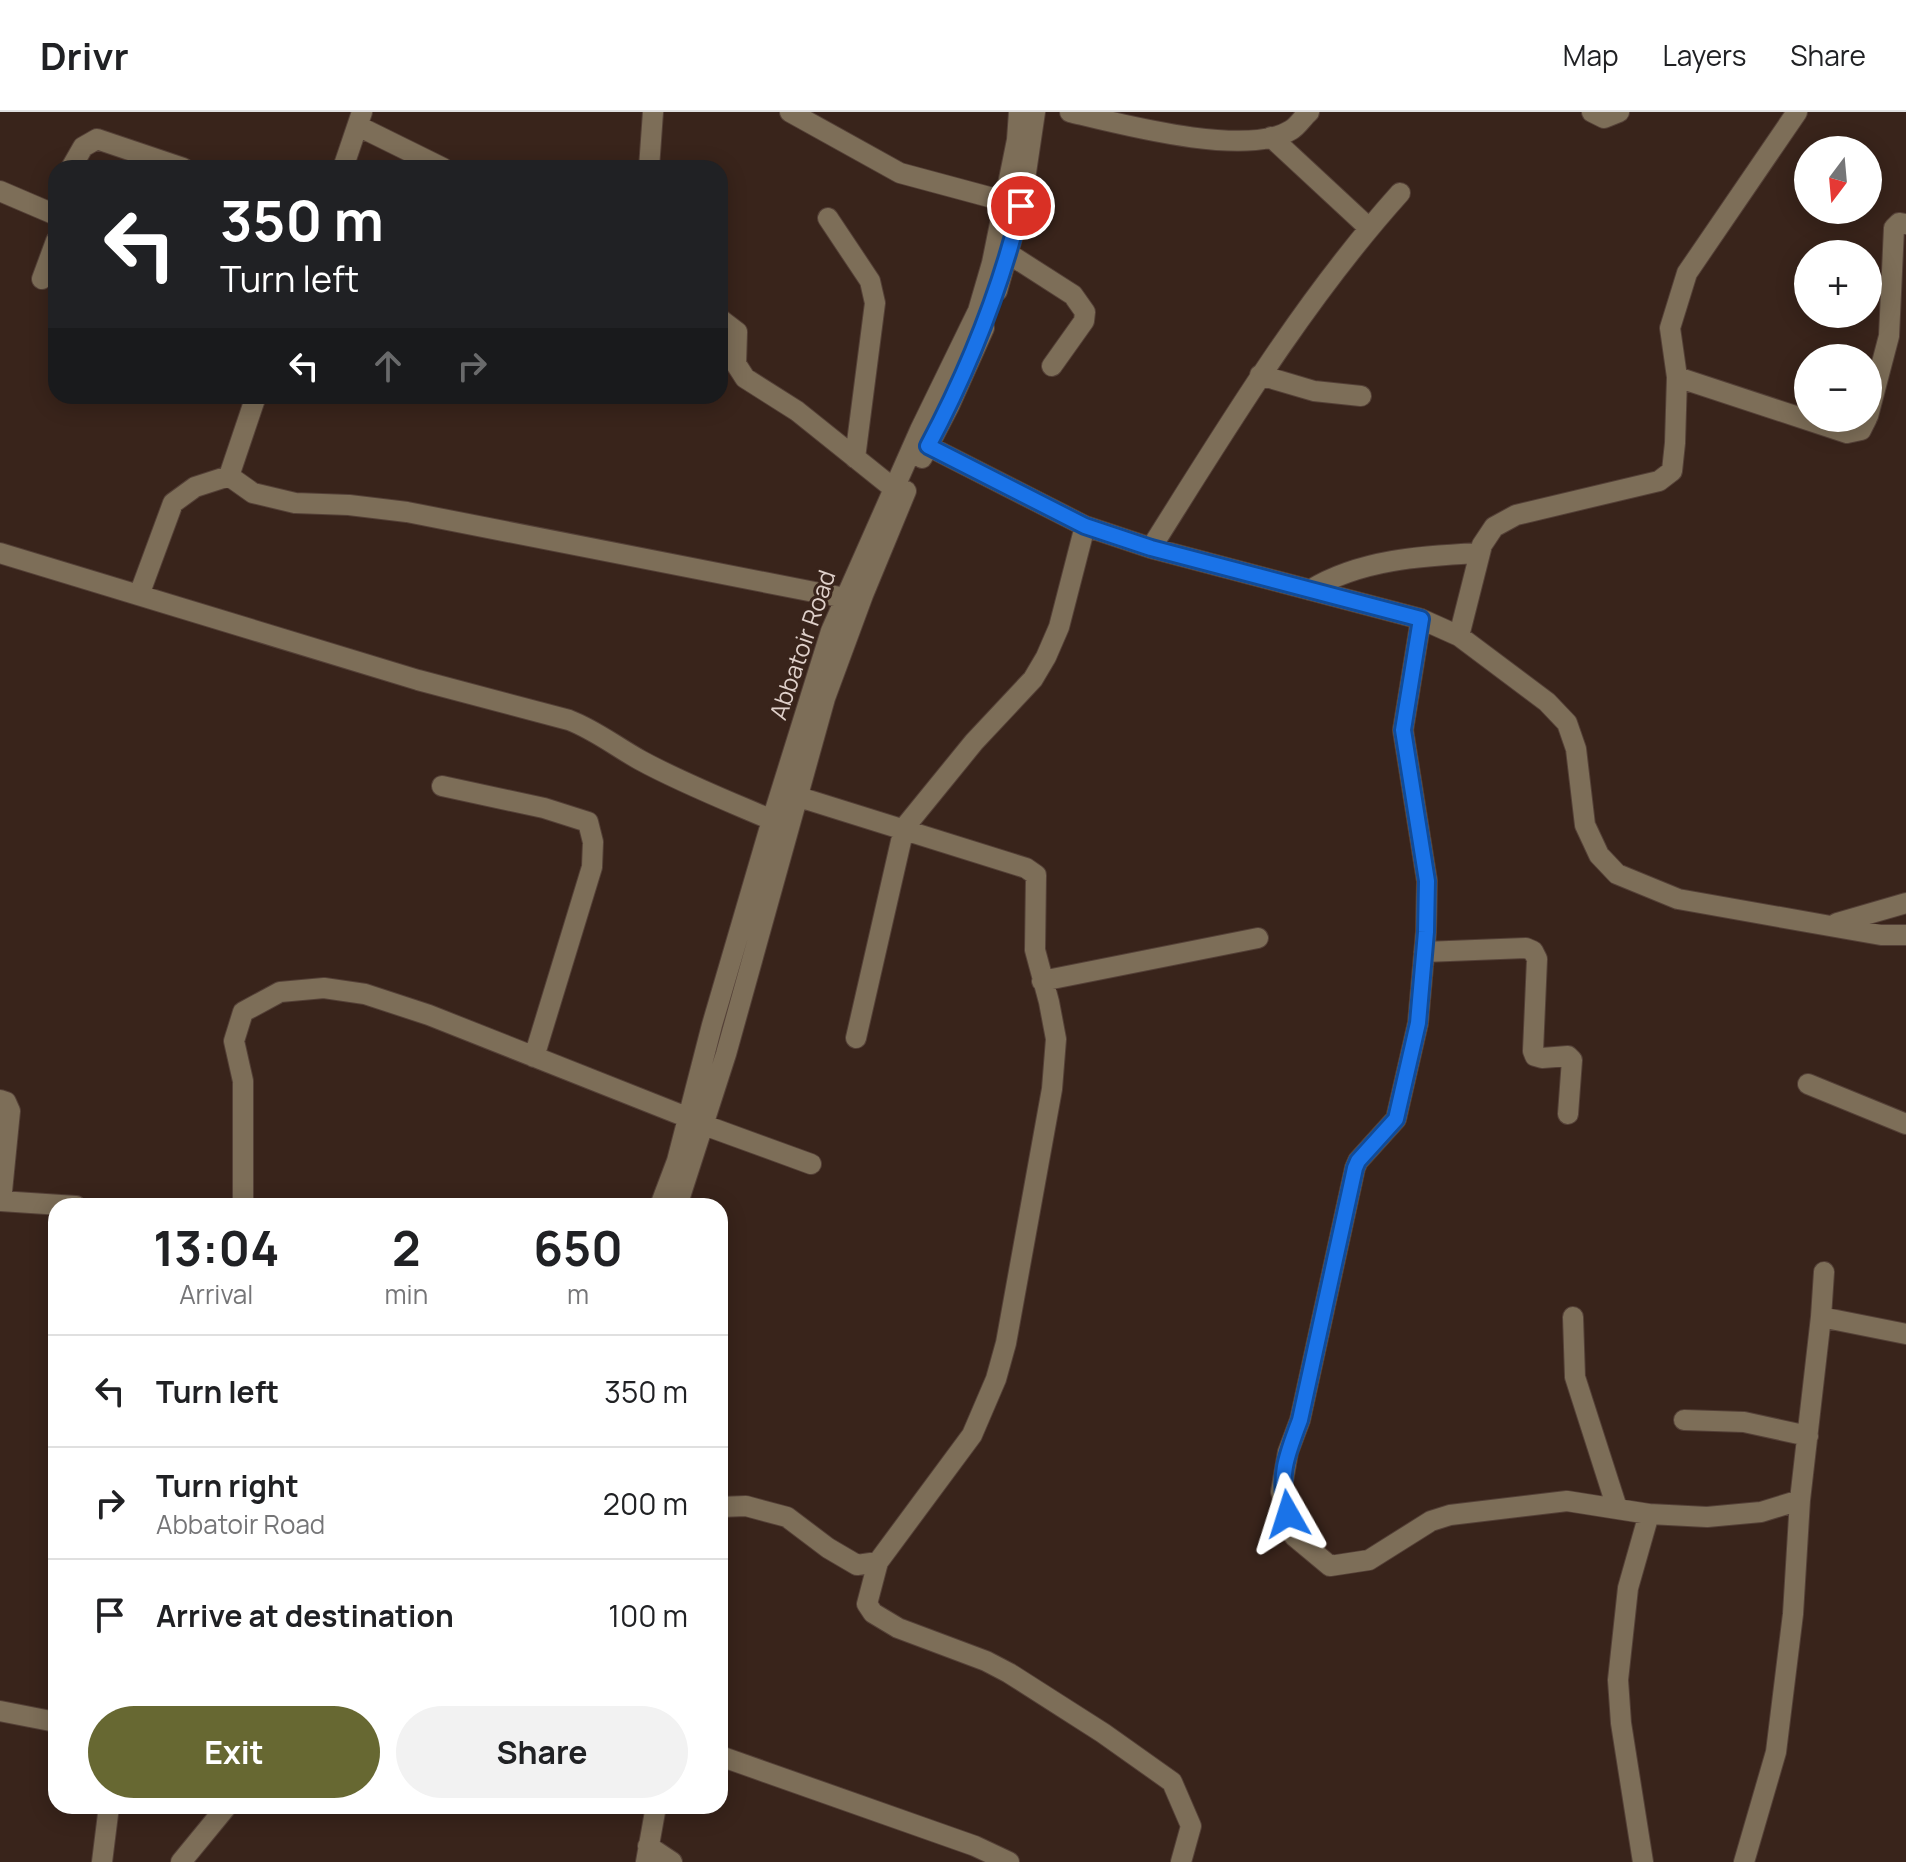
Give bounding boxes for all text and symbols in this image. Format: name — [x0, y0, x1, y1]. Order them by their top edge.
text: Drivr — [40, 29, 129, 81]
text: Map — [1563, 36, 1619, 74]
text: Layers — [1663, 36, 1746, 74]
text: Share — [1790, 36, 1866, 74]
north arrow — [1794, 136, 1882, 224]
map controls — [1794, 136, 1882, 432]
pin — [987, 172, 1055, 240]
text: 350 m — [220, 181, 384, 258]
icon: arrive — [999, 184, 1043, 228]
icon: left — [88, 192, 192, 296]
button: + — [1794, 240, 1882, 328]
text: Turn left — [220, 254, 359, 303]
icon: left — [282, 344, 326, 388]
icon: ahead — [366, 344, 410, 388]
icon: right — [450, 344, 494, 388]
button: − — [1794, 344, 1882, 432]
street label: Abbatoir Road — [761, 565, 843, 724]
text: 13:04 — [153, 1215, 279, 1280]
text: 2 — [392, 1215, 421, 1280]
text: 650 — [533, 1215, 623, 1280]
text: Arrival — [179, 1276, 253, 1312]
text: min — [385, 1276, 428, 1312]
text: m — [567, 1276, 589, 1312]
icon: left — [88, 1369, 132, 1413]
text: Turn left — [156, 1371, 279, 1412]
text: 350 m — [604, 1371, 688, 1412]
text: Turn right — [156, 1465, 299, 1506]
position arrow — [1246, 1472, 1330, 1556]
icon: right — [88, 1481, 132, 1525]
text: 200 m — [603, 1483, 688, 1524]
text: Abbatoir Road — [156, 1506, 325, 1542]
icon: arrive — [88, 1593, 132, 1637]
text: Arrive at destination — [156, 1595, 454, 1636]
text: 100 m — [608, 1595, 688, 1636]
button: Exit — [88, 1706, 380, 1798]
button: Share — [396, 1706, 688, 1798]

